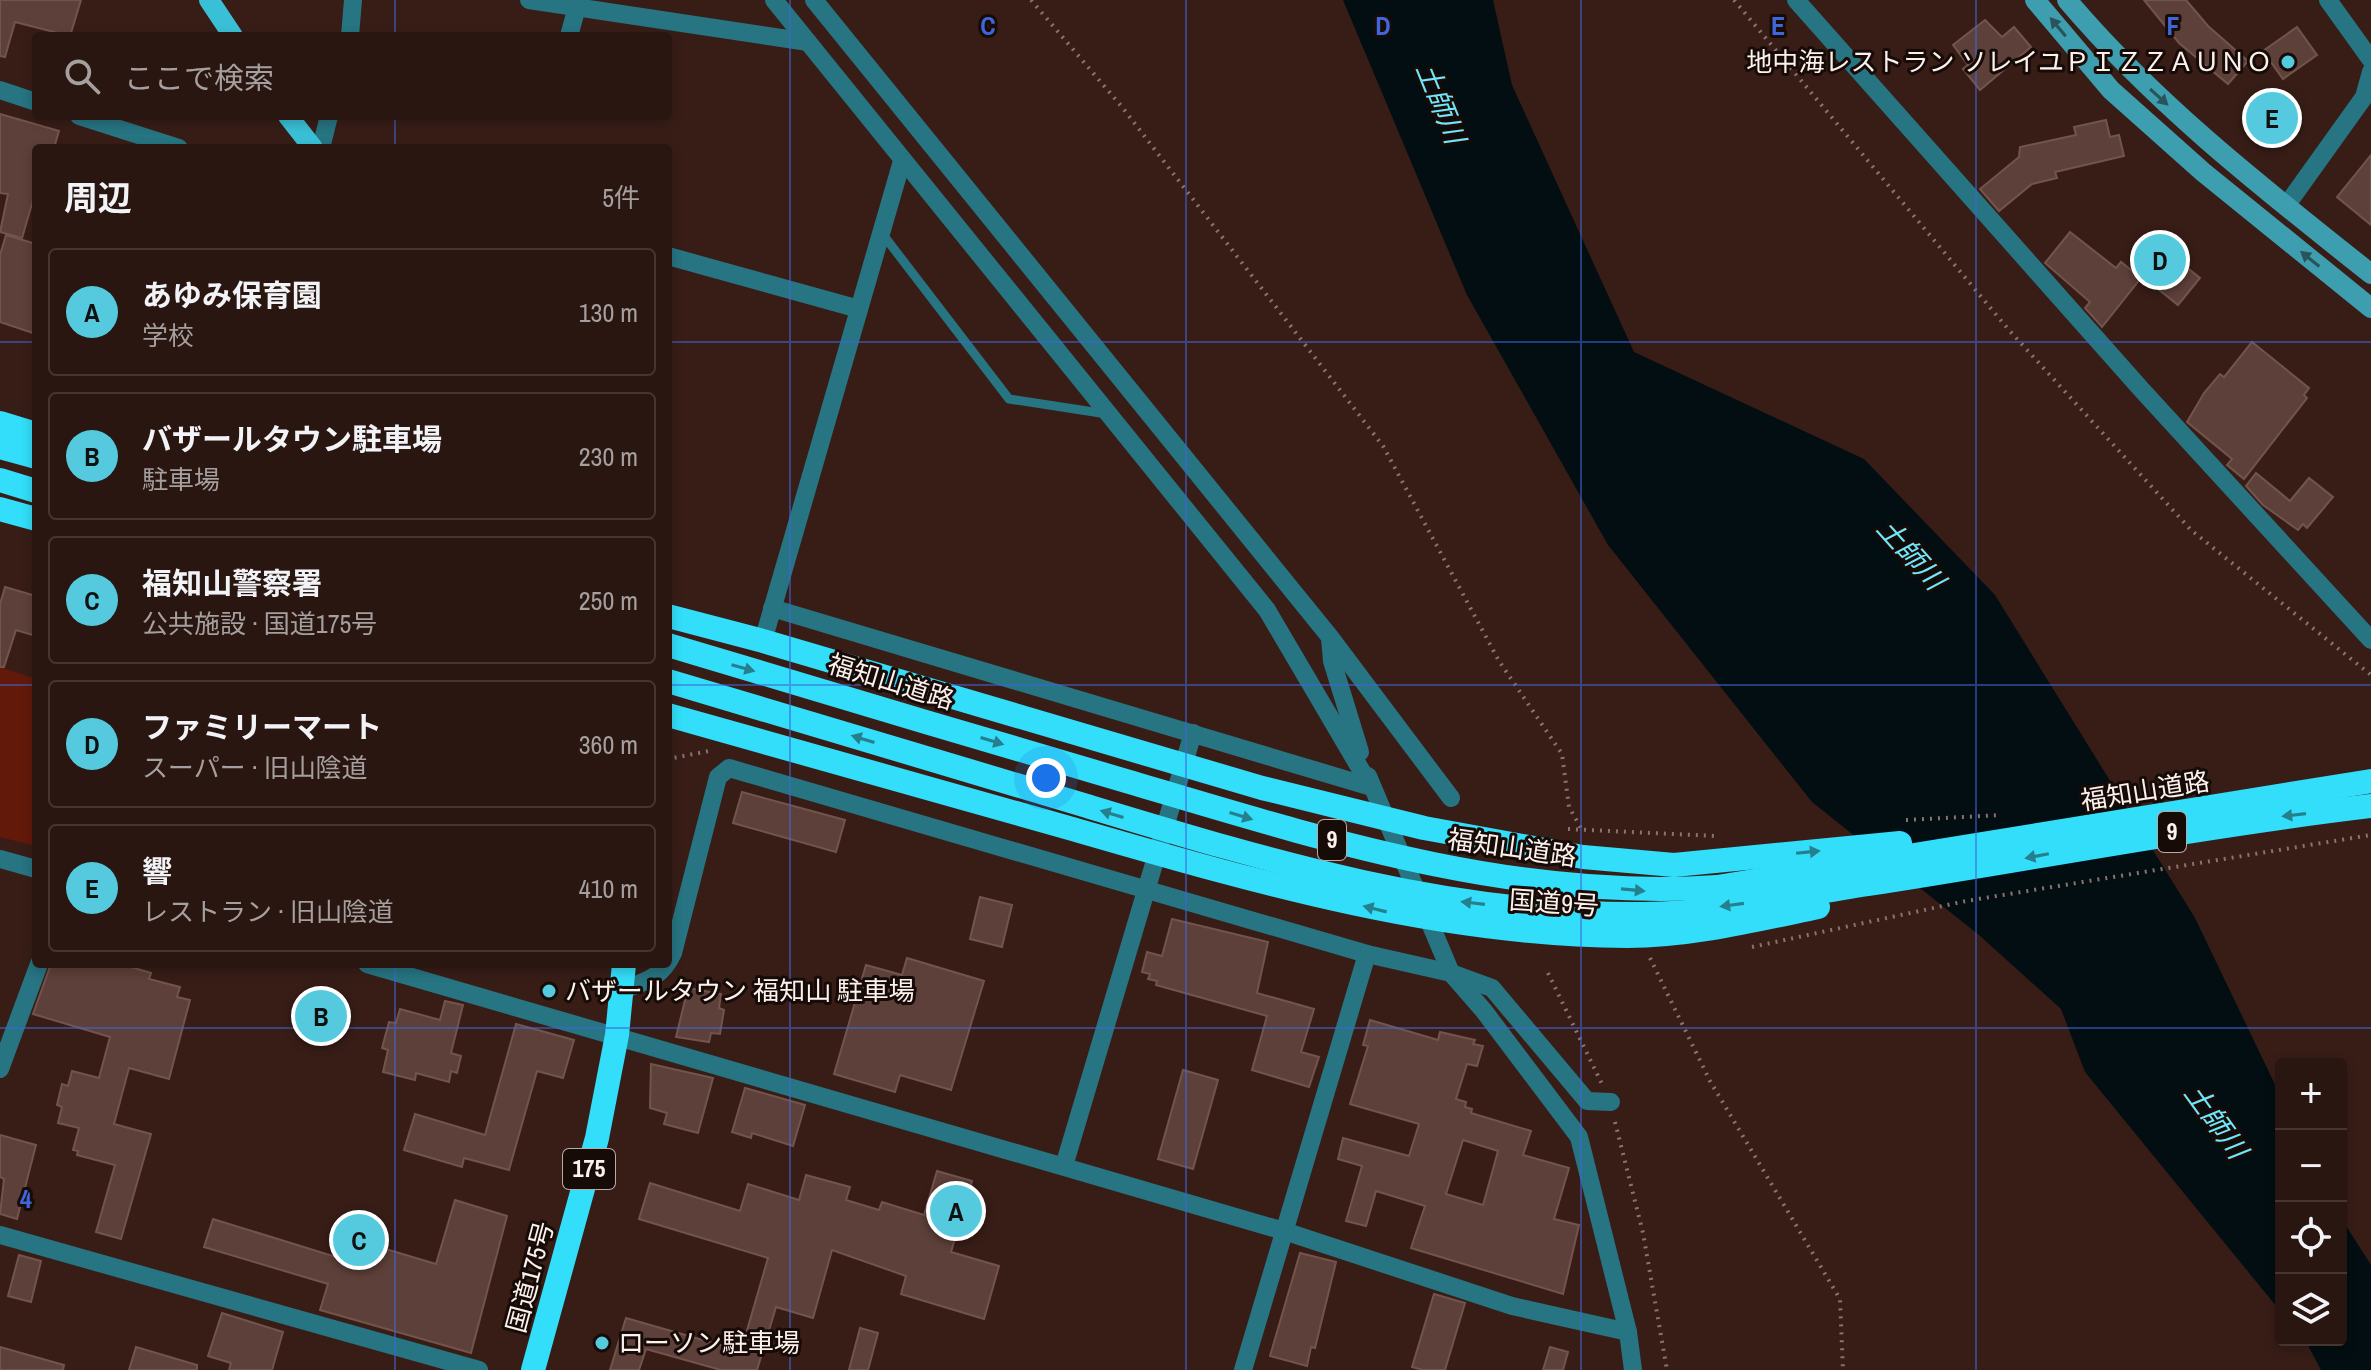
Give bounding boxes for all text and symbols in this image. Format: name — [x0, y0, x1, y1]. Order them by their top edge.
text: C — [980, 8, 996, 43]
text: D — [1375, 8, 1391, 43]
text: E — [1771, 8, 1785, 43]
text: F — [2166, 8, 2180, 43]
one-way arrow — [2050, 17, 2067, 37]
search box — [32, 32, 672, 120]
place label: 地中海レストラン ソレイユＰＩＺＺＡＵＮＯ — [1747, 44, 2272, 79]
marker: 地中海レストラン ソレイユＰＩＺＺＡＵＮＯ — [2279, 53, 2297, 71]
icon: search — [60, 54, 104, 98]
water label: 土師川 — [1408, 57, 1475, 152]
text: ここで検索 — [124, 58, 274, 98]
one-way arrow — [2149, 88, 2169, 105]
pin: E — [2246, 88, 2298, 148]
text: 周辺 — [64, 175, 132, 221]
text: 5件 — [602, 180, 640, 215]
pin: D — [2134, 230, 2186, 290]
one-way arrow — [2301, 251, 2321, 268]
text: あゆみ保育園 — [142, 275, 322, 315]
text: A — [84, 295, 100, 330]
text: 130 m — [579, 295, 638, 330]
text: 学校 — [142, 318, 194, 353]
text: バザールタウン駐車場 — [142, 419, 442, 459]
text: B — [84, 439, 100, 474]
text: 230 m — [579, 439, 638, 474]
text: 駐車場 — [142, 462, 220, 497]
water label: 土師川 — [1869, 510, 1955, 600]
text: 福知山警察署 — [142, 563, 322, 603]
text: C — [84, 583, 100, 618]
text: 250 m — [579, 583, 638, 618]
text: 公共施設 · 国道175号 — [142, 606, 377, 641]
street label: 福知山道路 — [824, 646, 958, 717]
one-way arrow — [730, 662, 755, 674]
text: ファミリーマート — [142, 707, 382, 747]
text: D — [84, 727, 100, 762]
text: 360 m — [579, 727, 638, 762]
one-way arrow — [851, 732, 875, 745]
one-way arrow — [980, 735, 1004, 748]
text: スーパー · 旧山陰道 — [142, 750, 368, 785]
your location — [1026, 758, 1066, 798]
street label: 福知山道路 — [2078, 763, 2212, 818]
one-way arrow — [1100, 807, 1124, 820]
one-way arrow — [2281, 809, 2306, 822]
one-way arrow — [1230, 810, 1254, 823]
road number: 9 — [2158, 812, 2186, 852]
road number: 9 — [1318, 820, 1346, 860]
street label: 福知山道路 — [1445, 821, 1579, 874]
one-way arrow — [1796, 845, 1821, 858]
one-way arrow — [2024, 850, 2049, 863]
text: 響 — [142, 851, 172, 891]
text: E — [85, 871, 99, 906]
text: 410 m — [579, 871, 638, 906]
street label: 国道9号 — [1508, 882, 1600, 923]
one-way arrow — [1621, 884, 1646, 897]
text: レストラン · 旧山陰道 — [142, 894, 394, 929]
one-way arrow — [1460, 896, 1485, 909]
one-way arrow — [1719, 899, 1744, 912]
one-way arrow — [1362, 902, 1387, 915]
place label: バザールタウン 福知山 駐車場 — [565, 973, 915, 1008]
marker: バザールタウン 福知山 駐車場 — [540, 982, 558, 1000]
pin: B — [295, 986, 347, 1046]
map controls — [2275, 1058, 2347, 1346]
button: + — [2275, 1058, 2347, 1130]
water label: 土師川 — [2176, 1076, 2258, 1169]
button: − — [2275, 1130, 2347, 1202]
road number: 175 — [563, 1149, 615, 1189]
text: 4 — [20, 1181, 32, 1216]
pin: A — [930, 1181, 982, 1241]
button: locate — [2275, 1202, 2347, 1274]
pin: C — [333, 1210, 385, 1270]
street label: 国道175号 — [498, 1217, 561, 1336]
button: layers — [2275, 1274, 2347, 1346]
place label: ローソン駐車場 — [618, 1325, 800, 1360]
marker: ローソン駐車場 — [593, 1334, 611, 1352]

